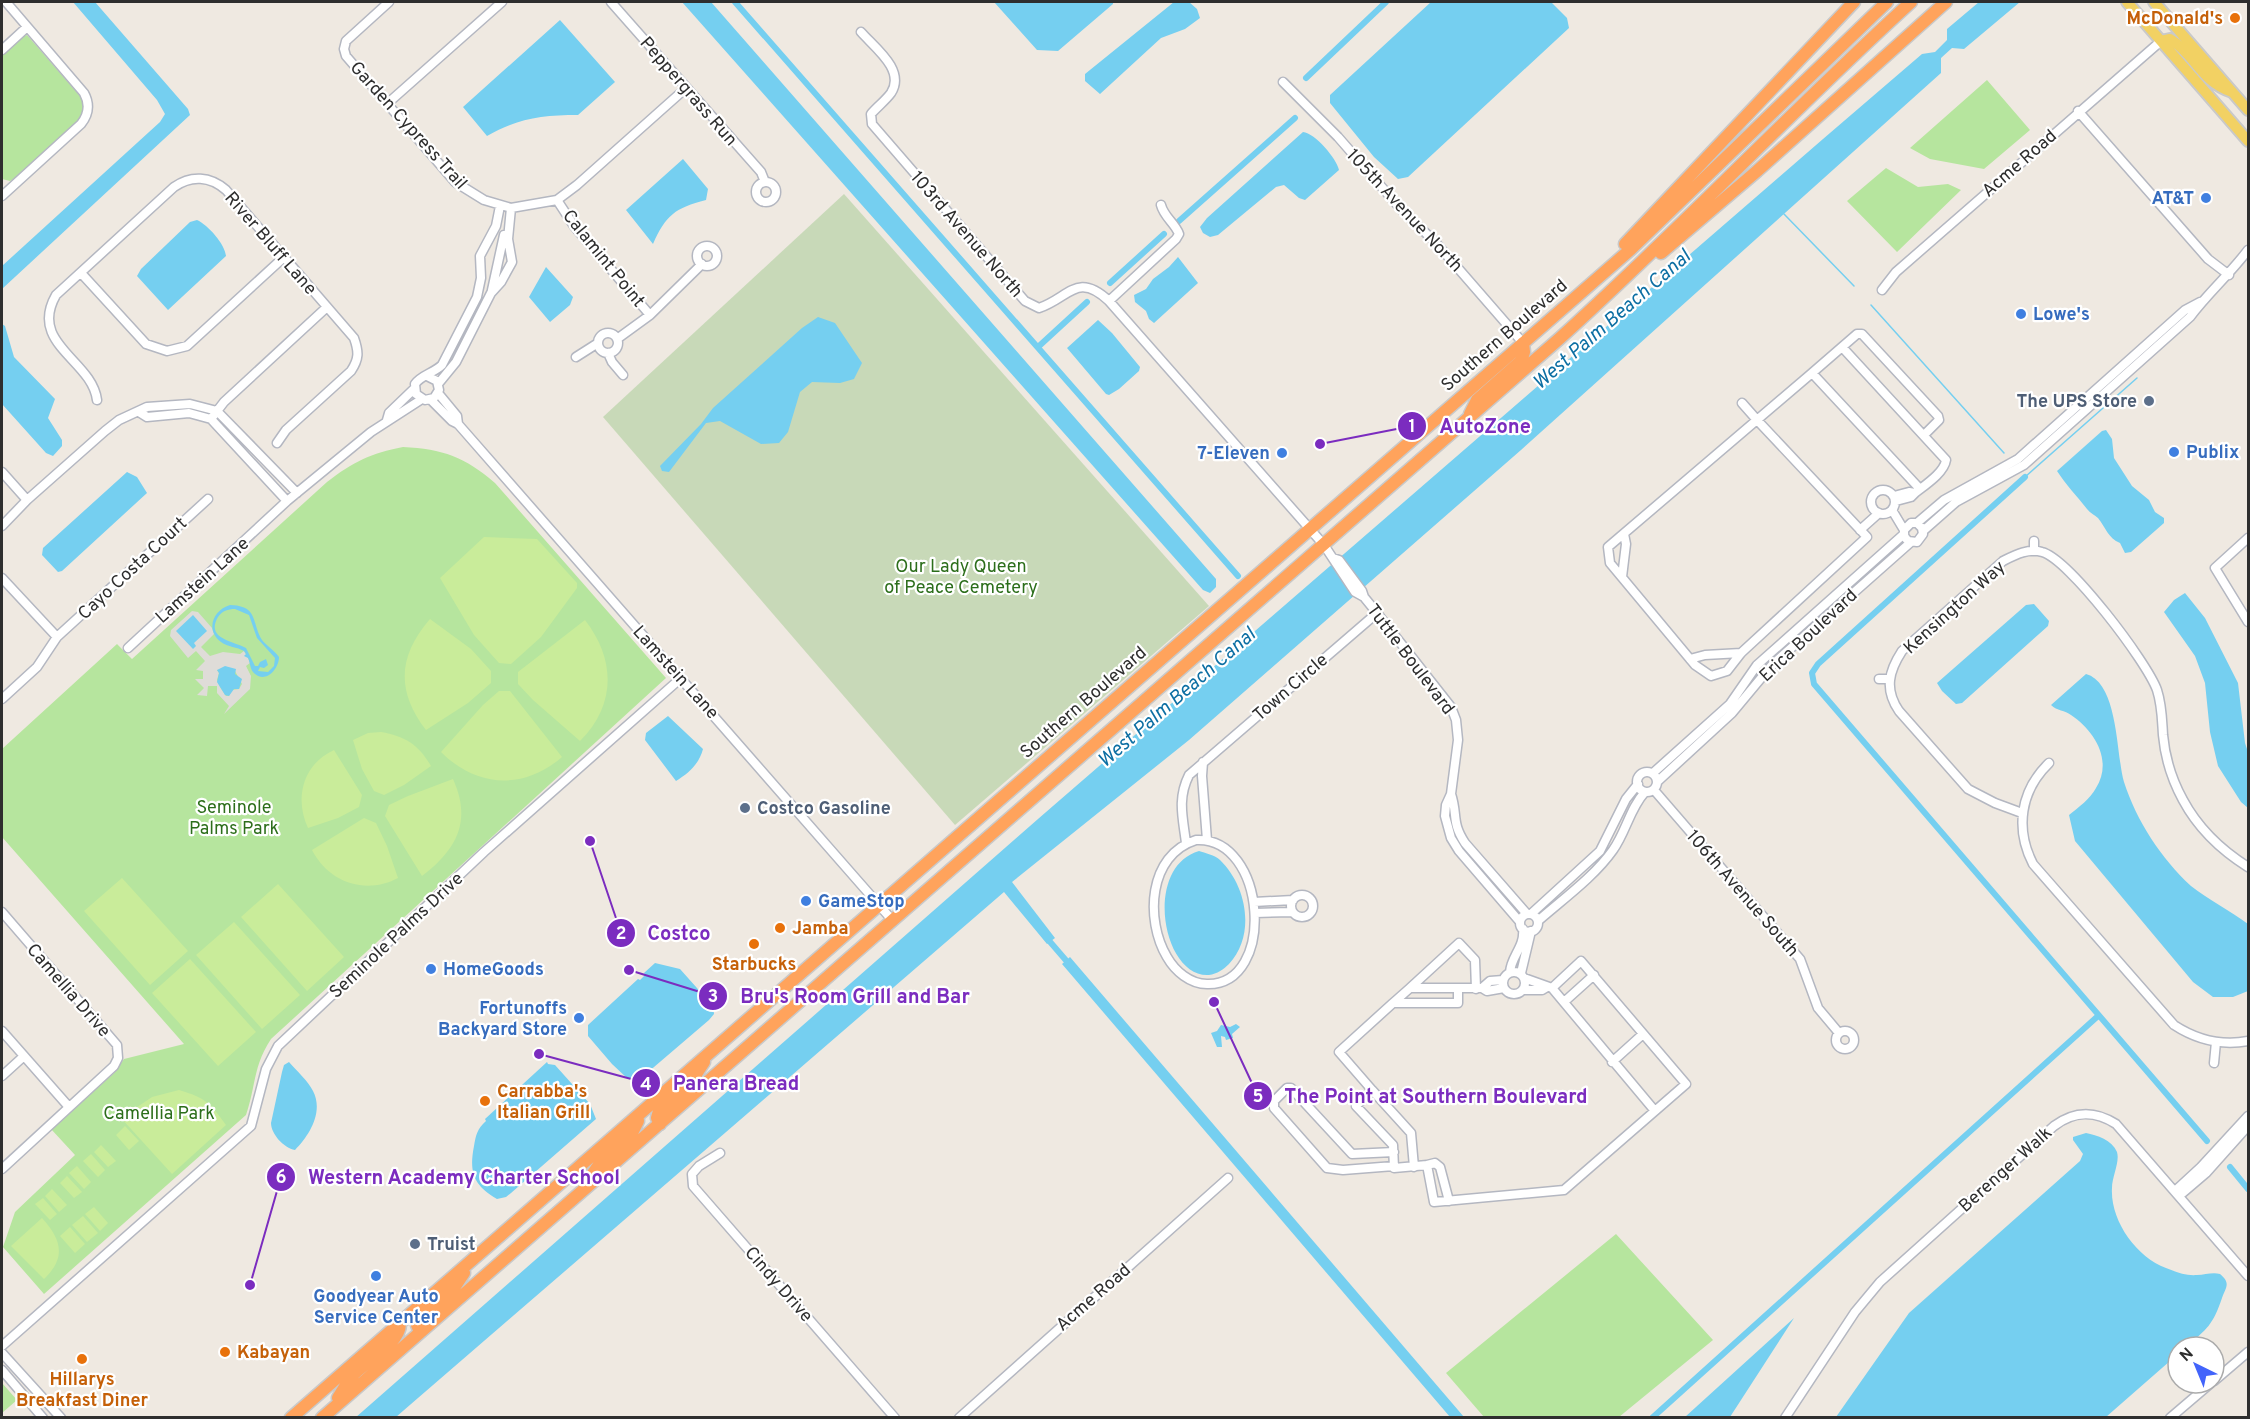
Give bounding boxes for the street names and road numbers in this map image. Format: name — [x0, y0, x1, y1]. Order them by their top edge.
street label: Peppergrass Run — [634, 32, 742, 152]
street label: Garden Cypress Trail — [344, 57, 472, 195]
street label: Acme Road — [1978, 125, 2062, 203]
street label: 105th Avenue North — [1341, 144, 1467, 278]
street label: 103rd Avenue North — [905, 167, 1027, 303]
street label: River Bluff Lane — [219, 188, 321, 300]
street label: Calamint Point — [556, 205, 649, 312]
street label: Southern Boulevard — [1437, 275, 1573, 397]
street label: Cayo Costa Court — [74, 513, 192, 626]
street label: Lamstein Lane — [151, 533, 255, 629]
street label: Kensington Way — [1899, 556, 2011, 660]
street label: Erica Boulevard — [1755, 585, 1863, 688]
street label: Tuttle Boulevard — [1361, 600, 1459, 720]
street label: Lamstein Lane — [627, 621, 723, 725]
street label: Southern Boulevard — [1016, 642, 1152, 764]
street label: Town Circle — [1249, 649, 1333, 727]
street label: 106th Avenue South — [1680, 826, 1803, 962]
street label: Seminole Palms Drive — [325, 868, 469, 1004]
street label: Camellia Drive — [21, 939, 115, 1043]
street label: Berenger Walk — [1955, 1122, 2057, 1218]
street label: Cindy Drive — [739, 1242, 817, 1328]
street label: Acme Road — [1052, 1259, 1136, 1337]

